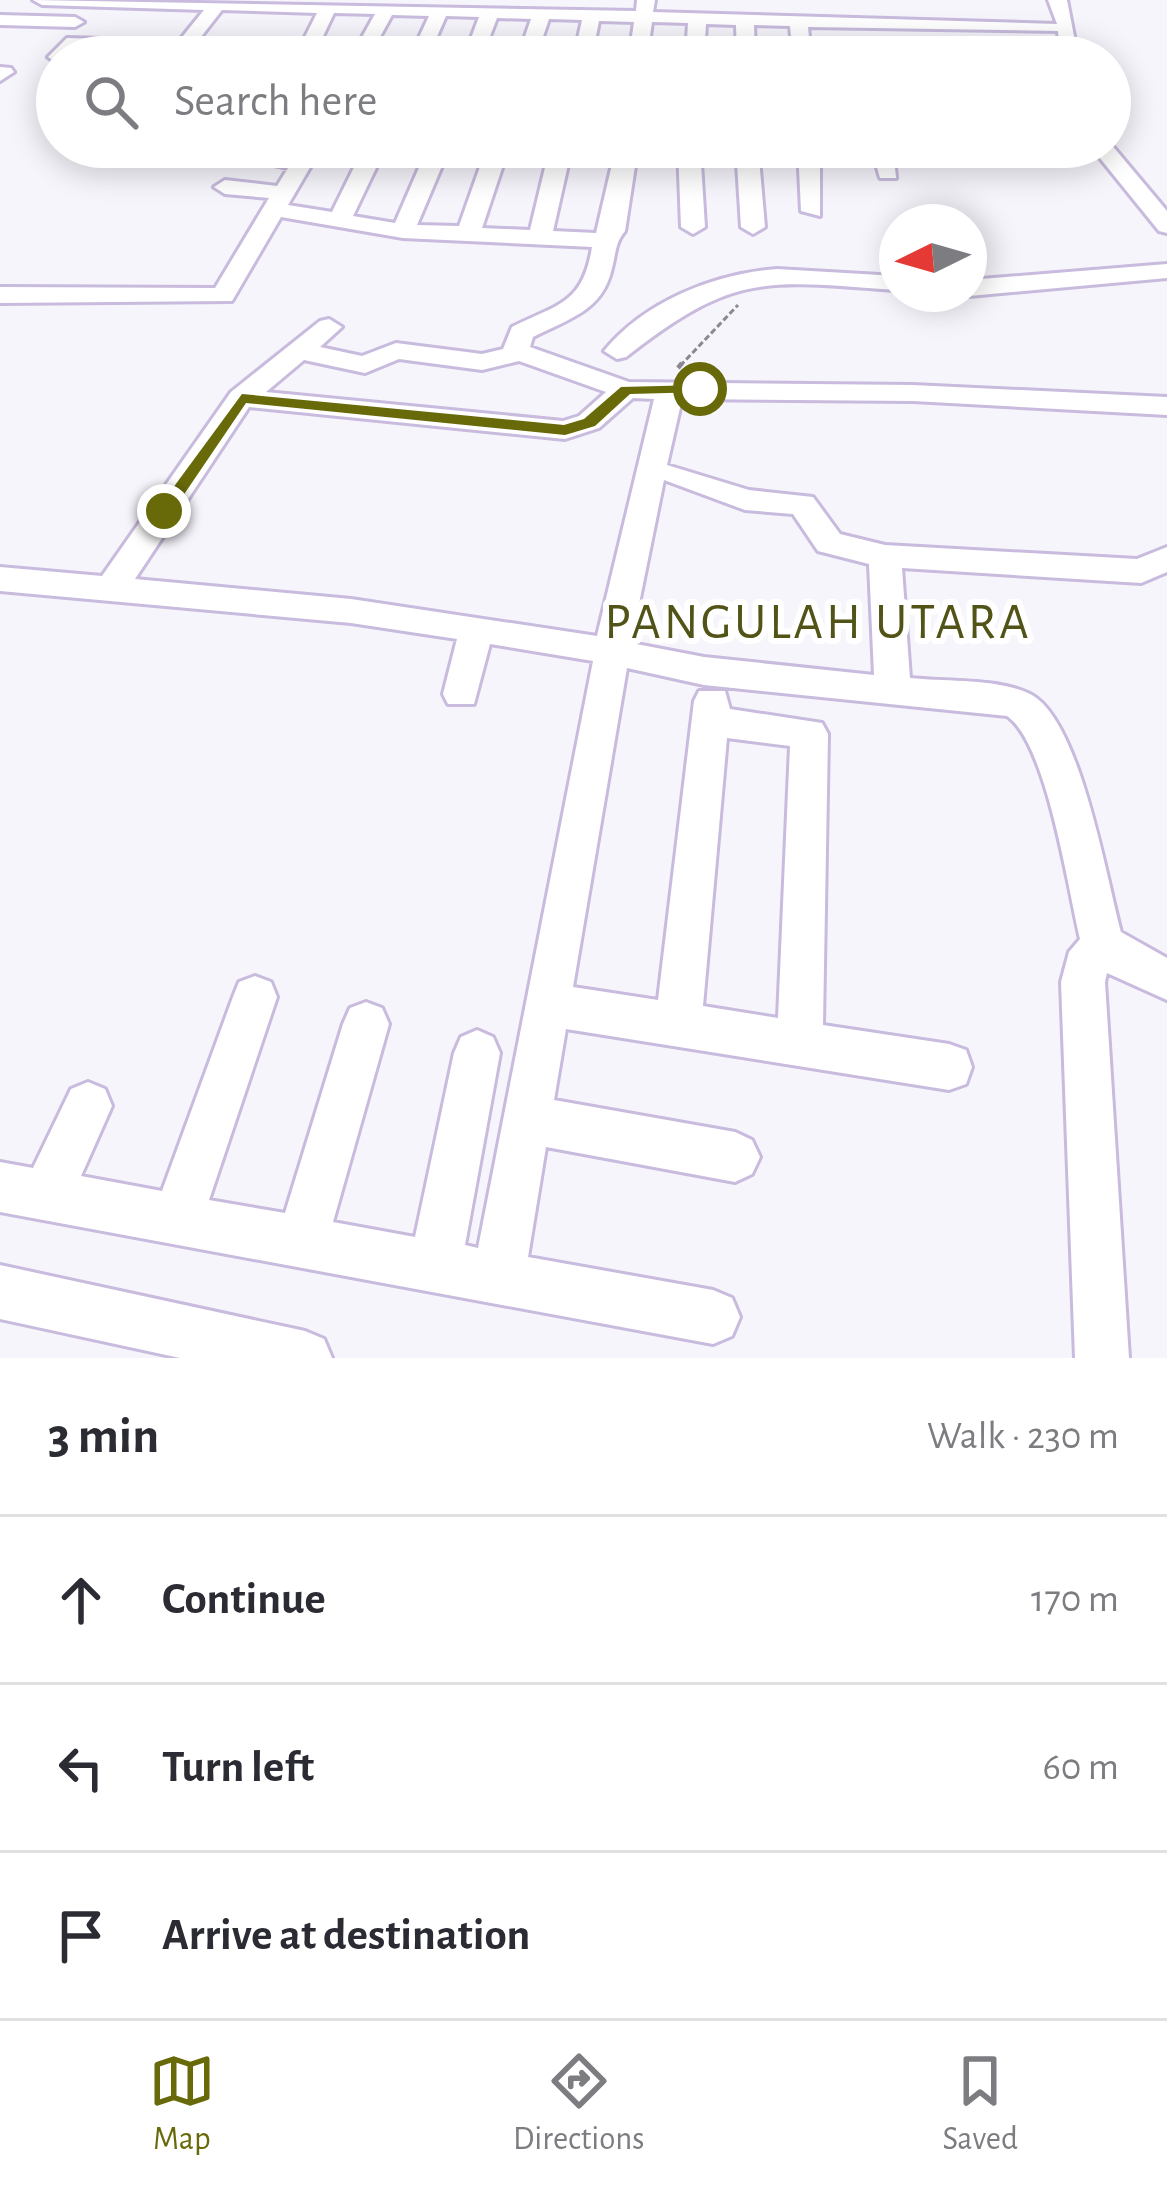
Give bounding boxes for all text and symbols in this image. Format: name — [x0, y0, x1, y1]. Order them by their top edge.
search box — [36, 36, 1131, 168]
icon: search — [78, 69, 144, 135]
text: Search here — [174, 79, 377, 124]
north arrow — [879, 204, 987, 312]
route start — [673, 362, 727, 416]
route end — [137, 484, 191, 538]
district label: PANGULAH UTARA — [604, 597, 1032, 648]
text: 3 min — [48, 1411, 159, 1462]
text: Walk · 230 m — [927, 1417, 1119, 1456]
icon: ahead — [48, 1567, 114, 1633]
text: Continue — [162, 1577, 326, 1622]
text: 170 m — [1031, 1580, 1119, 1619]
icon: left — [48, 1735, 114, 1801]
text: Turn left — [162, 1745, 314, 1790]
text: 60 m — [1042, 1748, 1119, 1787]
icon: arrive — [48, 1903, 114, 1969]
text: Arrive at destination — [162, 1913, 530, 1958]
tab: Map — [149, 2048, 215, 2160]
tab: Directions — [513, 2048, 644, 2160]
tab: Saved — [942, 2048, 1018, 2160]

